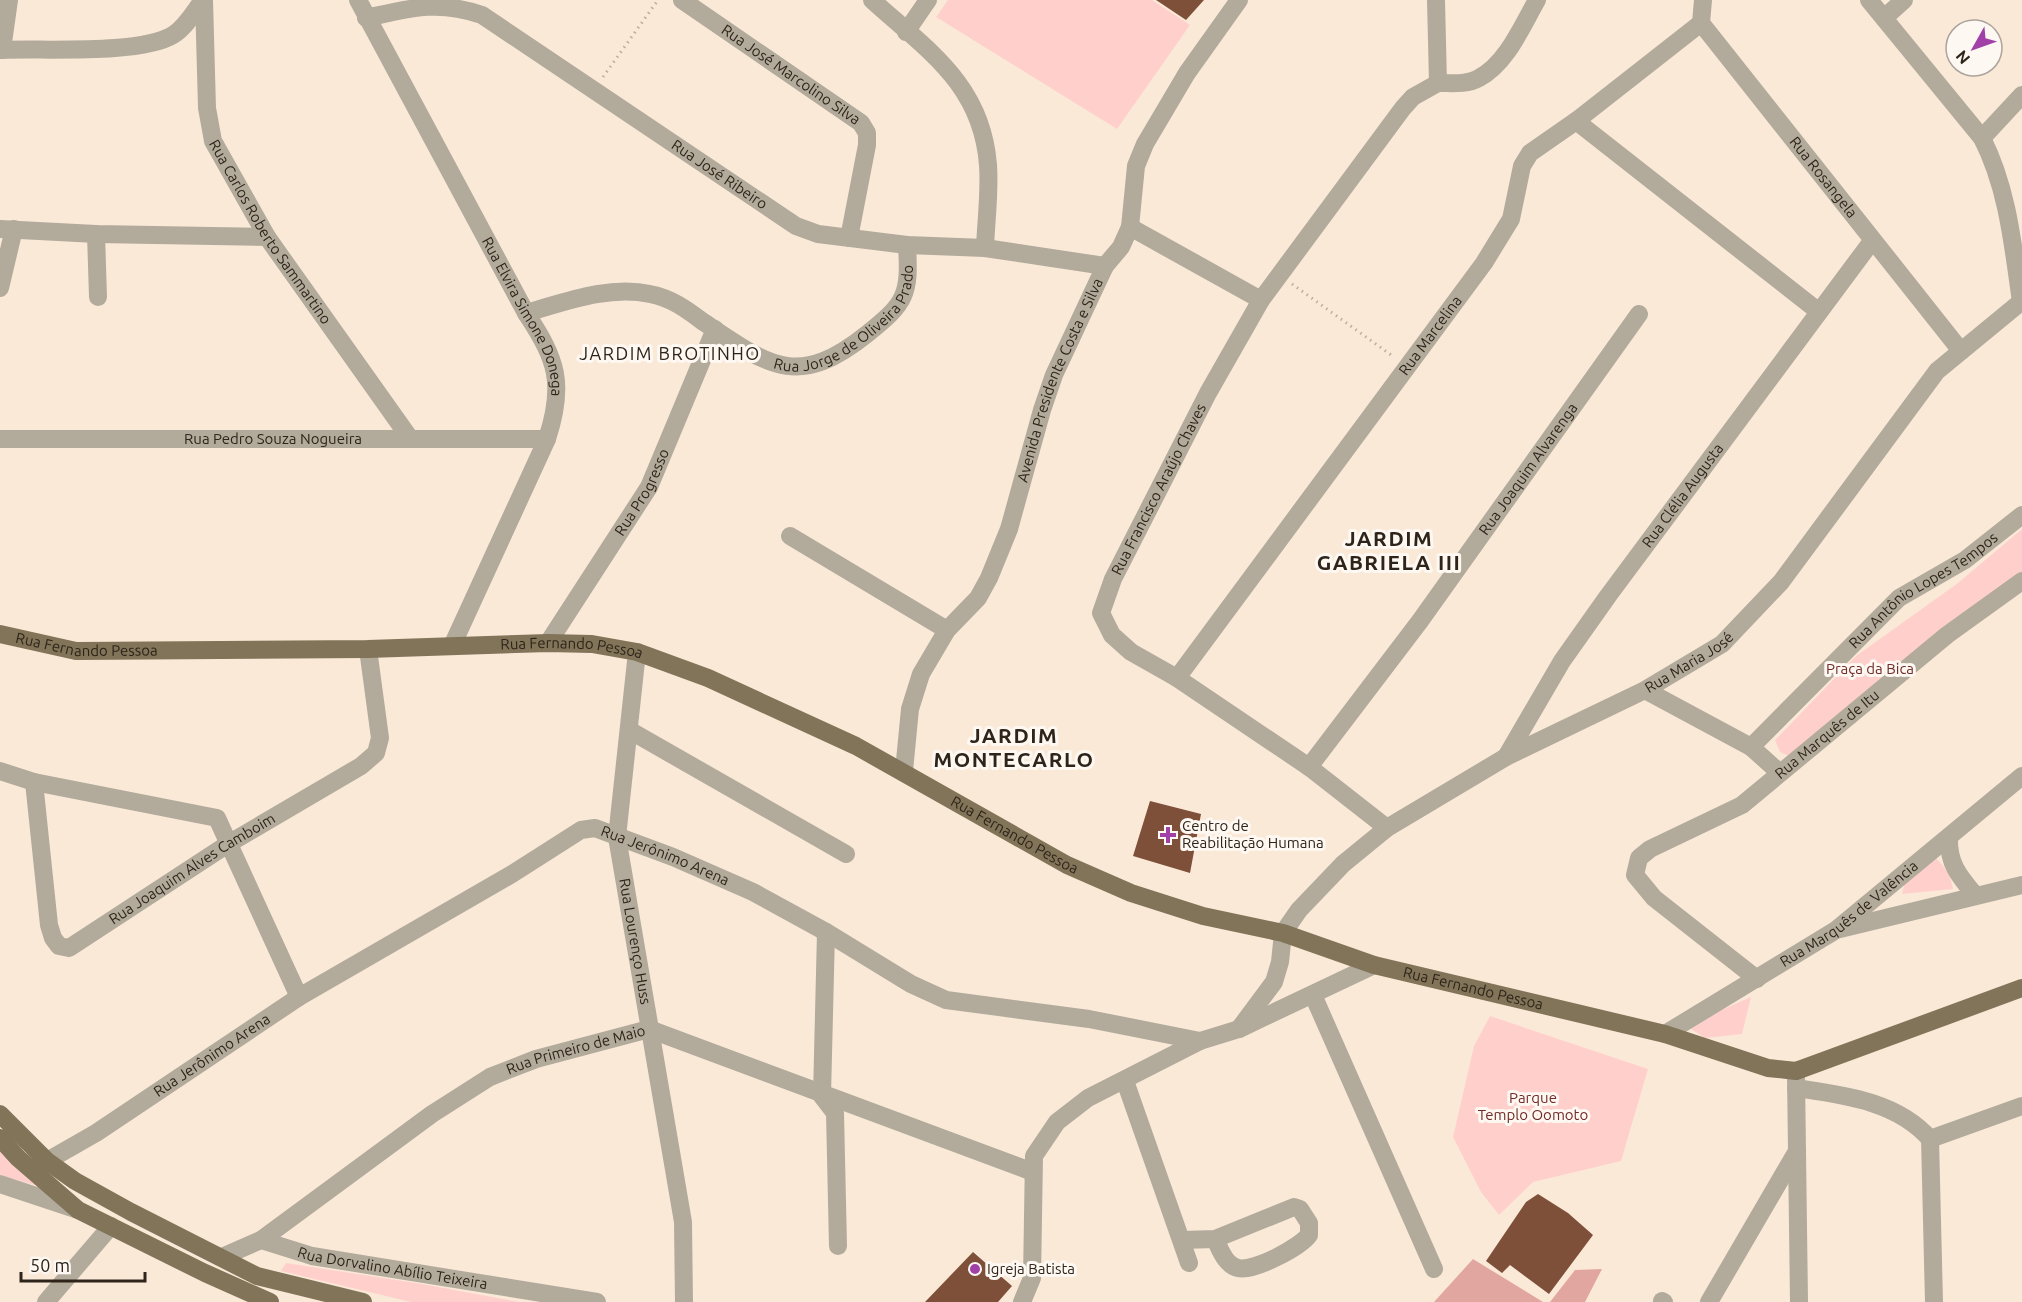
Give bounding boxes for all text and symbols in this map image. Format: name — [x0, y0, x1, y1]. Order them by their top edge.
north arrow — [1944, 18, 2004, 78]
street label: Rua José Marcolino Silva — [718, 21, 864, 128]
text: N — [1952, 47, 1973, 68]
street label: Rua Rosangela — [1786, 133, 1861, 221]
street label: Rua Carlos Roberto Sammartino — [206, 136, 335, 327]
street label: Rua José Ribeiro — [669, 136, 771, 212]
street label: Rua Elvira Simone Donega — [479, 234, 566, 396]
street label: Rua Jorge de Oliveira Prado — [772, 265, 916, 375]
street label: Avenida Presidente Costa e Silva — [1013, 275, 1106, 484]
street label: Rua Marcelina — [1395, 292, 1465, 378]
district label: JARDIM BROTINHO — [579, 343, 761, 363]
street label: Rua Francisco Araújo Chaves — [1108, 400, 1209, 578]
street label: Rua Joaquim Alvarenga — [1475, 400, 1581, 538]
street label: Rua Pedro Souza Nogueira — [184, 430, 362, 447]
street label: Rua Clélia Augusta — [1638, 440, 1726, 550]
street label: Rua Progresso — [611, 446, 672, 539]
district label: JARDIM GABRIELA III — [1317, 526, 1461, 574]
street label: Rua Antônio Lopes Tempos — [1845, 529, 2001, 652]
street label: Rua Maria José — [1642, 628, 1737, 696]
street label: Rua Fernando Pessoa — [14, 629, 158, 659]
street label: Rua Fernando Pessoa — [500, 634, 646, 662]
park label: Praça da Bica — [1826, 660, 1914, 677]
street label: Rua Marquês de Itu — [1771, 686, 1882, 782]
district label: JARDIM MONTECARLO — [933, 723, 1095, 771]
street label: Rua Fernando Pessoa — [948, 792, 1081, 877]
street label: Rua Joaquim Alves Camboim — [106, 809, 278, 928]
place label: Centro de Reabilitação Humana — [1182, 817, 1324, 851]
street label: Rua Jerônimo Arena — [599, 822, 732, 889]
marker: Centro de Reabilitação Humana — [1159, 826, 1177, 844]
street label: Rua Marquês de Valência — [1777, 857, 1921, 970]
street label: Rua Lourenço Huss — [616, 877, 655, 1006]
street label: Rua Fernando Pessoa — [1402, 963, 1545, 1013]
street label: Rua Jerônimo Arena — [150, 1010, 273, 1100]
street label: Rua Primeiro de Maio — [504, 1021, 647, 1078]
park label: Parque Templo Oomoto — [1478, 1089, 1588, 1123]
street label: Rua Dorvalino Abílio Teixeira — [296, 1243, 489, 1292]
scale bar — [21, 1245, 146, 1283]
text: 50 m — [30, 1255, 70, 1275]
place label: Igreja Batista — [987, 1260, 1075, 1277]
marker: Igreja Batista — [968, 1262, 982, 1276]

